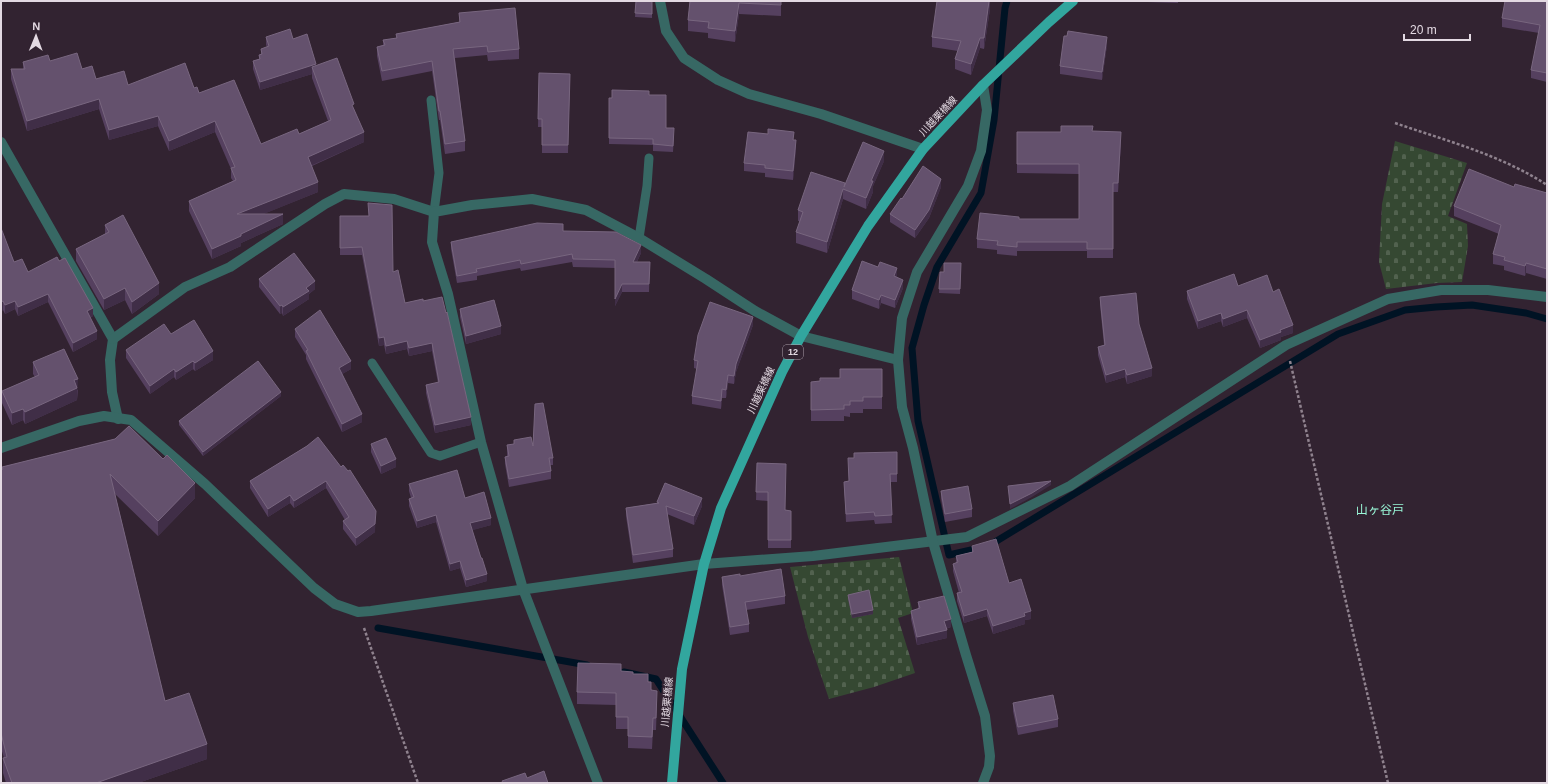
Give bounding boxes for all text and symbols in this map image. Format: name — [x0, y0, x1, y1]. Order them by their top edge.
north arrow — [16, 16, 56, 56]
scale bar — [1404, 16, 1470, 42]
text: N — [32, 20, 40, 32]
text: 20 m — [1410, 23, 1437, 37]
street label: 川越栗橋線 — [917, 94, 959, 138]
road number: 12 — [783, 345, 803, 359]
street label: 川越栗橋線 — [745, 365, 777, 415]
district label: 山ヶ谷戸 — [1356, 503, 1404, 517]
street label: 川越栗橋線 — [659, 677, 675, 727]

